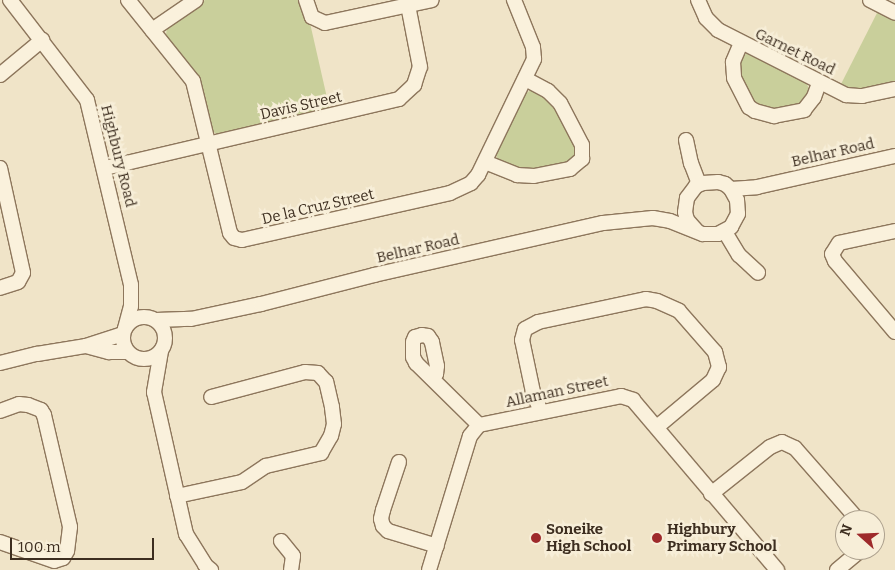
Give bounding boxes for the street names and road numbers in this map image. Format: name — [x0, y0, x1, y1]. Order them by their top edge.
street label: Garnet Road — [752, 25, 838, 79]
street label: Davis Street — [259, 88, 343, 124]
street label: Highbury Road — [97, 103, 139, 209]
street label: Belhar Road — [790, 135, 876, 171]
street label: De la Cruz Street — [260, 185, 376, 229]
street label: Belhar Road — [375, 231, 461, 267]
street label: Allaman Street — [504, 372, 610, 412]

